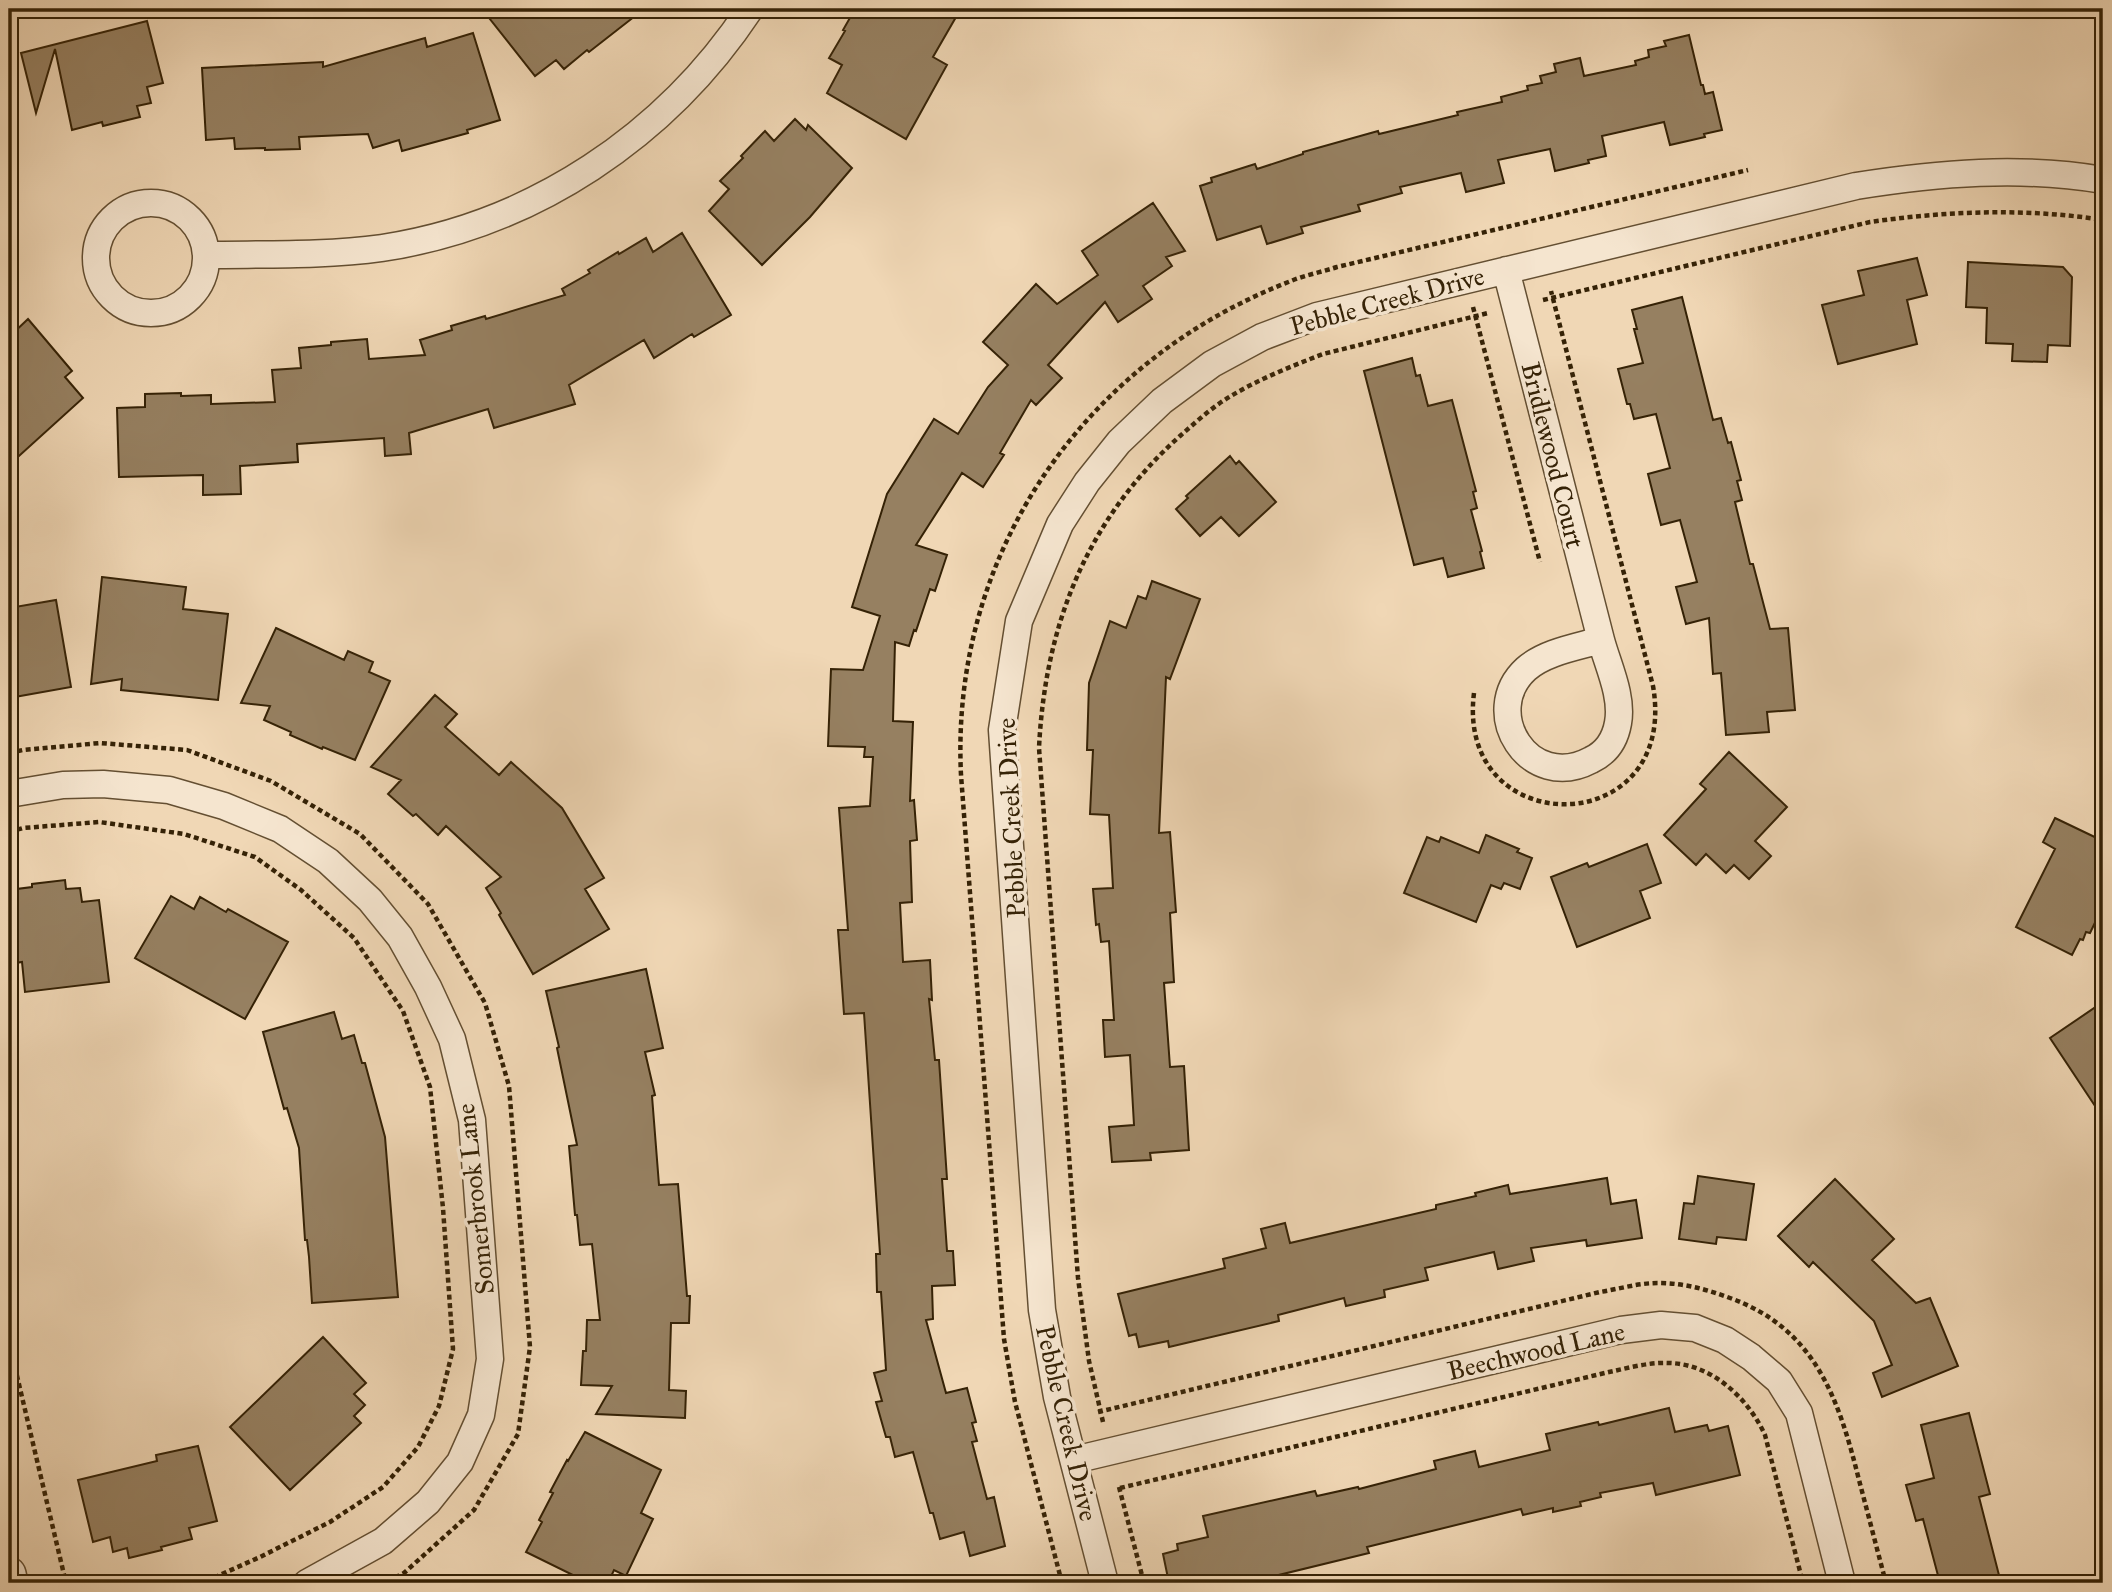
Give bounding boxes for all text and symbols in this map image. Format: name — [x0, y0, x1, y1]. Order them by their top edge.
street label: Pebble Creek Drive — [1286, 260, 1488, 342]
street label: Bridlewood Court — [1514, 359, 1592, 551]
street label: Pebble Creek Drive — [990, 717, 1032, 919]
street label: Somerbrook Lane — [449, 1102, 501, 1296]
street label: Beechwood Lane — [1444, 1315, 1628, 1387]
street label: Pebble Creek Drive — [1029, 1322, 1105, 1524]

